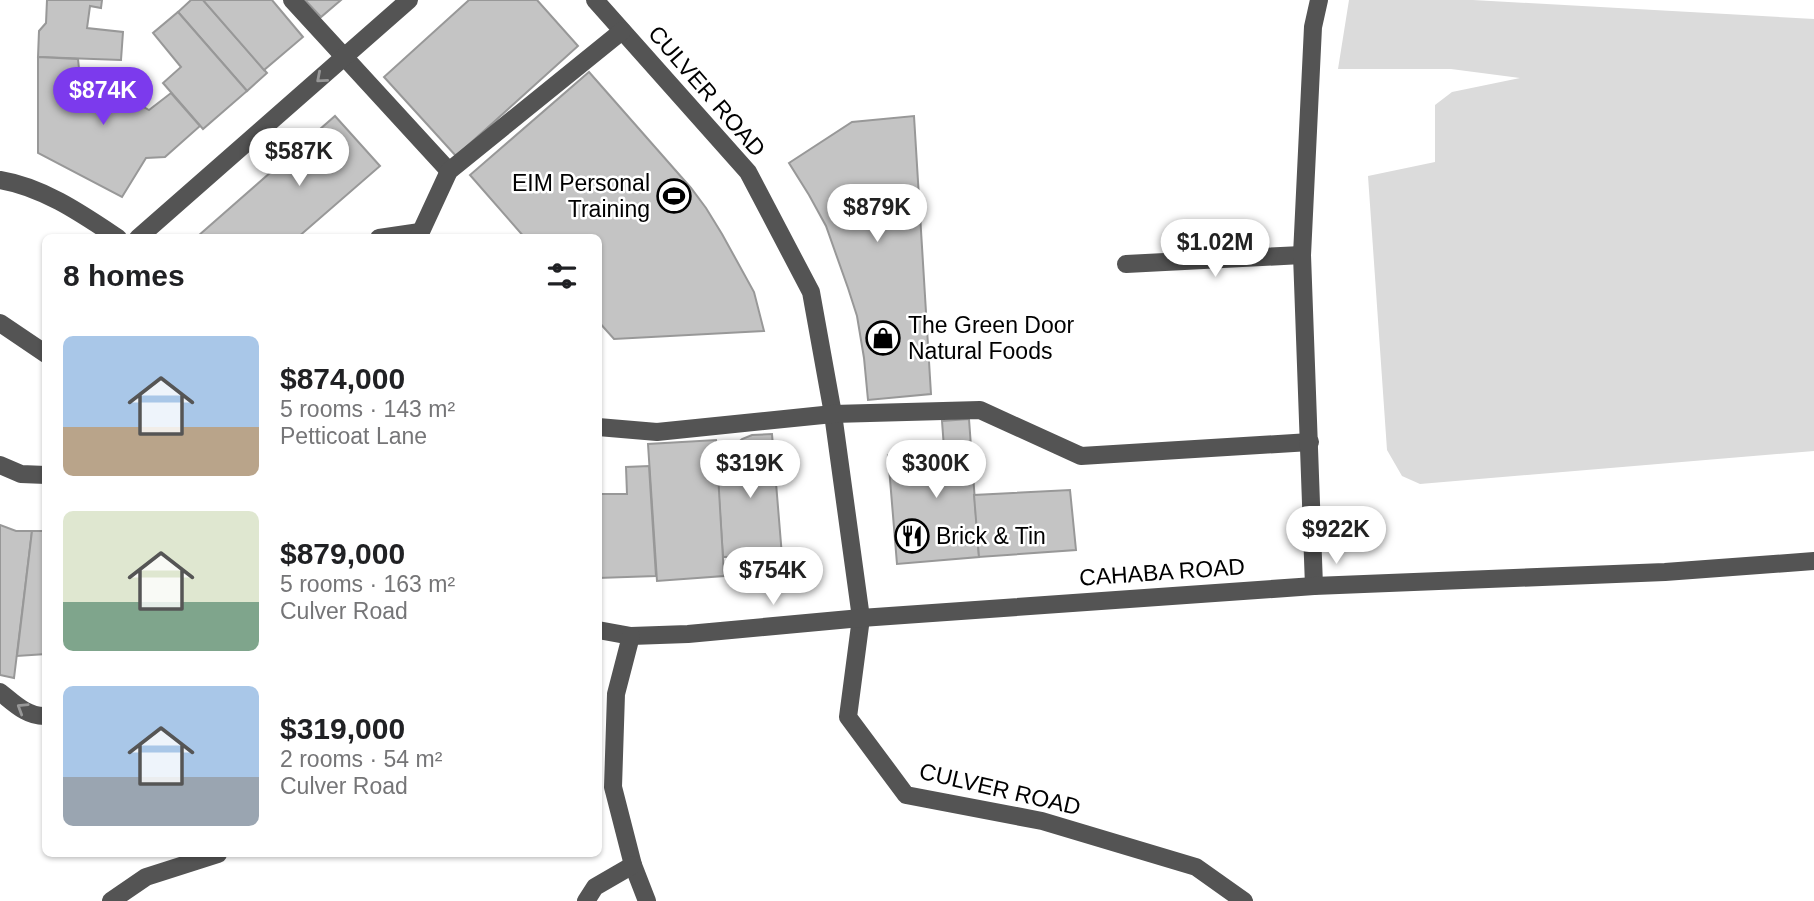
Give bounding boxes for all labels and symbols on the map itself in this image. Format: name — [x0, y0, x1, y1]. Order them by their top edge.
street label: CULVER ROAD — [643, 20, 771, 162]
pin: $874K — [54, 68, 152, 127]
one-way arrow — [316, 69, 329, 82]
pin: $587K — [250, 128, 348, 188]
place label: EIM Personal Training — [512, 170, 650, 222]
sports icon: EIM Personal Training — [655, 177, 693, 215]
pin: $879K — [828, 184, 926, 244]
pin: $1.02M — [1158, 219, 1272, 279]
place label: The Green Door Natural Foods — [908, 312, 1075, 364]
shop icon: The Green Door Natural Foods — [864, 319, 902, 357]
pin: $319K — [701, 440, 799, 500]
pin: $300K — [887, 440, 985, 500]
pin: $922K — [1287, 506, 1385, 566]
restaurant icon: Brick & Tin — [893, 517, 931, 555]
place label: Brick & Tin — [936, 523, 1046, 549]
pin: $754K — [724, 548, 822, 607]
street label: CAHABA ROAD — [1078, 553, 1246, 591]
one-way arrow — [16, 703, 29, 716]
street label: CULVER ROAD — [917, 758, 1083, 820]

